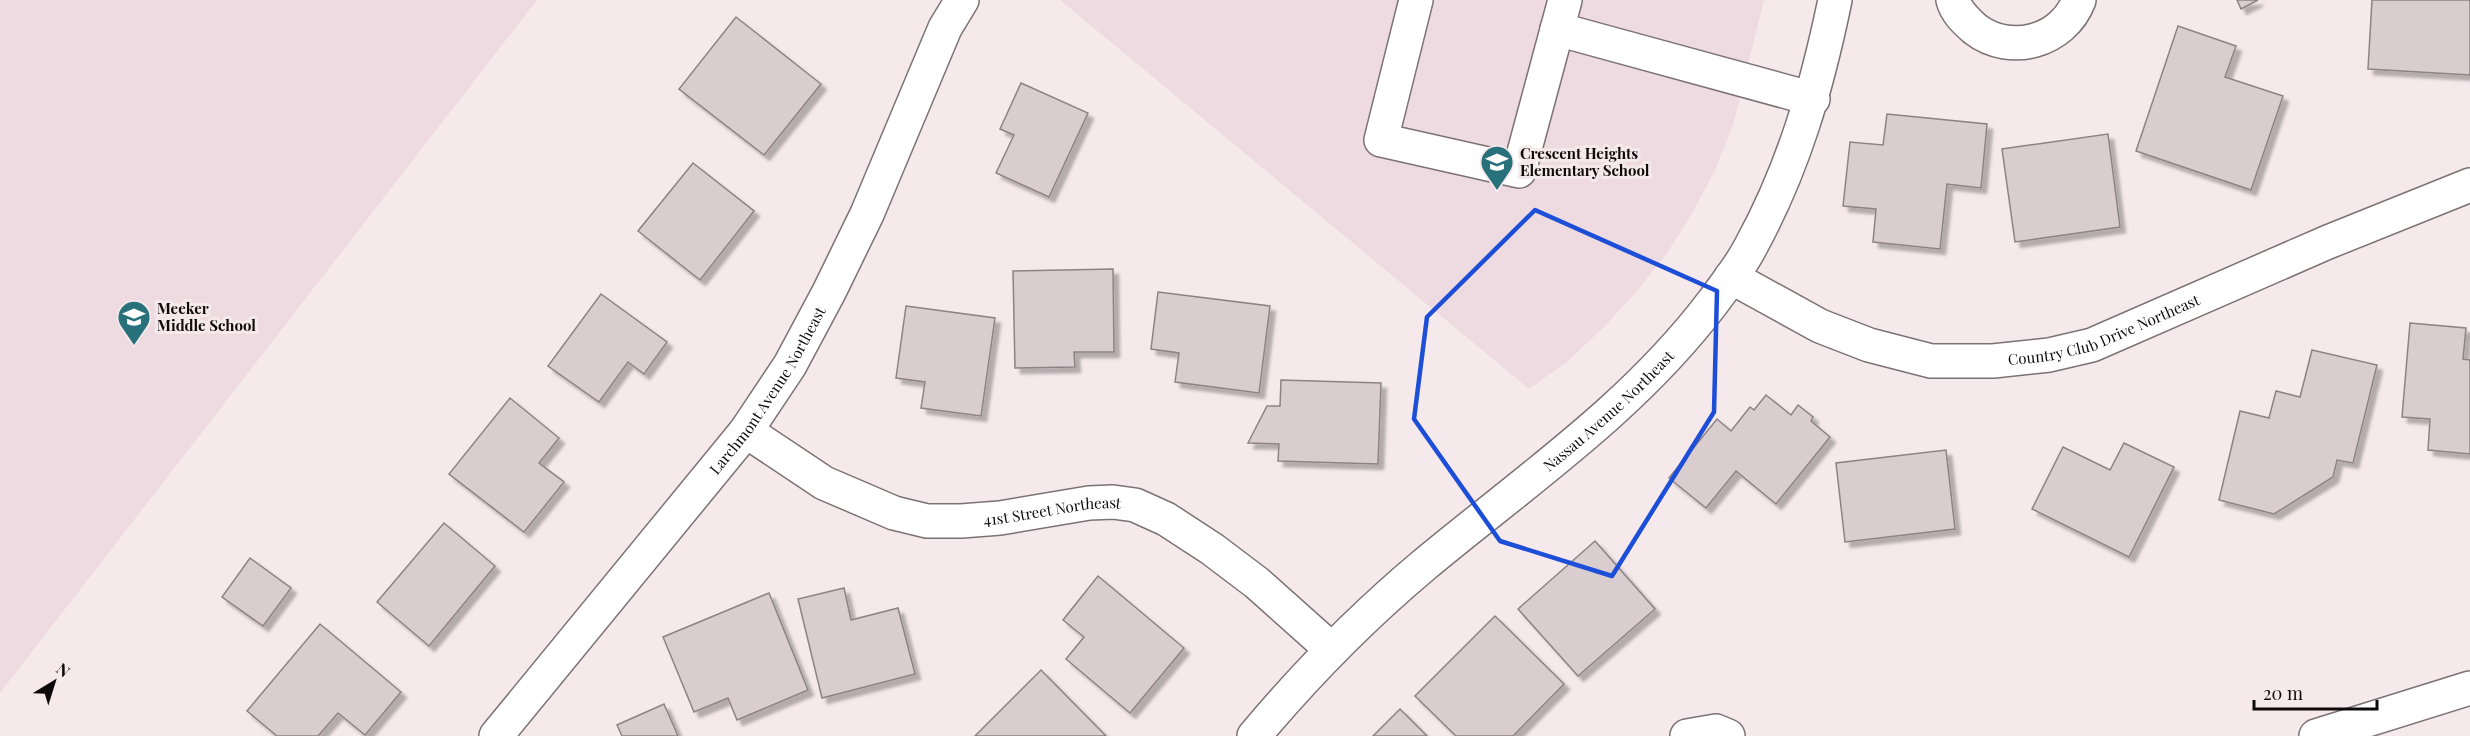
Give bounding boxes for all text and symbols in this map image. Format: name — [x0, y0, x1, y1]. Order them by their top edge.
place label: Crescent Heights Elementary School — [1520, 143, 1650, 180]
school or university icon: Crescent Heights Elementary School — [1479, 144, 1515, 191]
street label: Country Club Drive Northeast — [2007, 289, 2203, 369]
place label: Meeker Middle School — [157, 298, 256, 335]
school or university icon: Meeker Middle School — [116, 299, 152, 346]
street label: Larchmont Avenue Northeast — [705, 302, 830, 478]
street label: Nassau Avenue Northeast — [1539, 345, 1678, 475]
street label: 41st Street Northeast — [983, 492, 1123, 529]
north arrow — [24, 652, 84, 712]
text: N — [53, 658, 75, 682]
scale bar — [2254, 673, 2377, 711]
text: 20 m — [2263, 681, 2303, 705]

